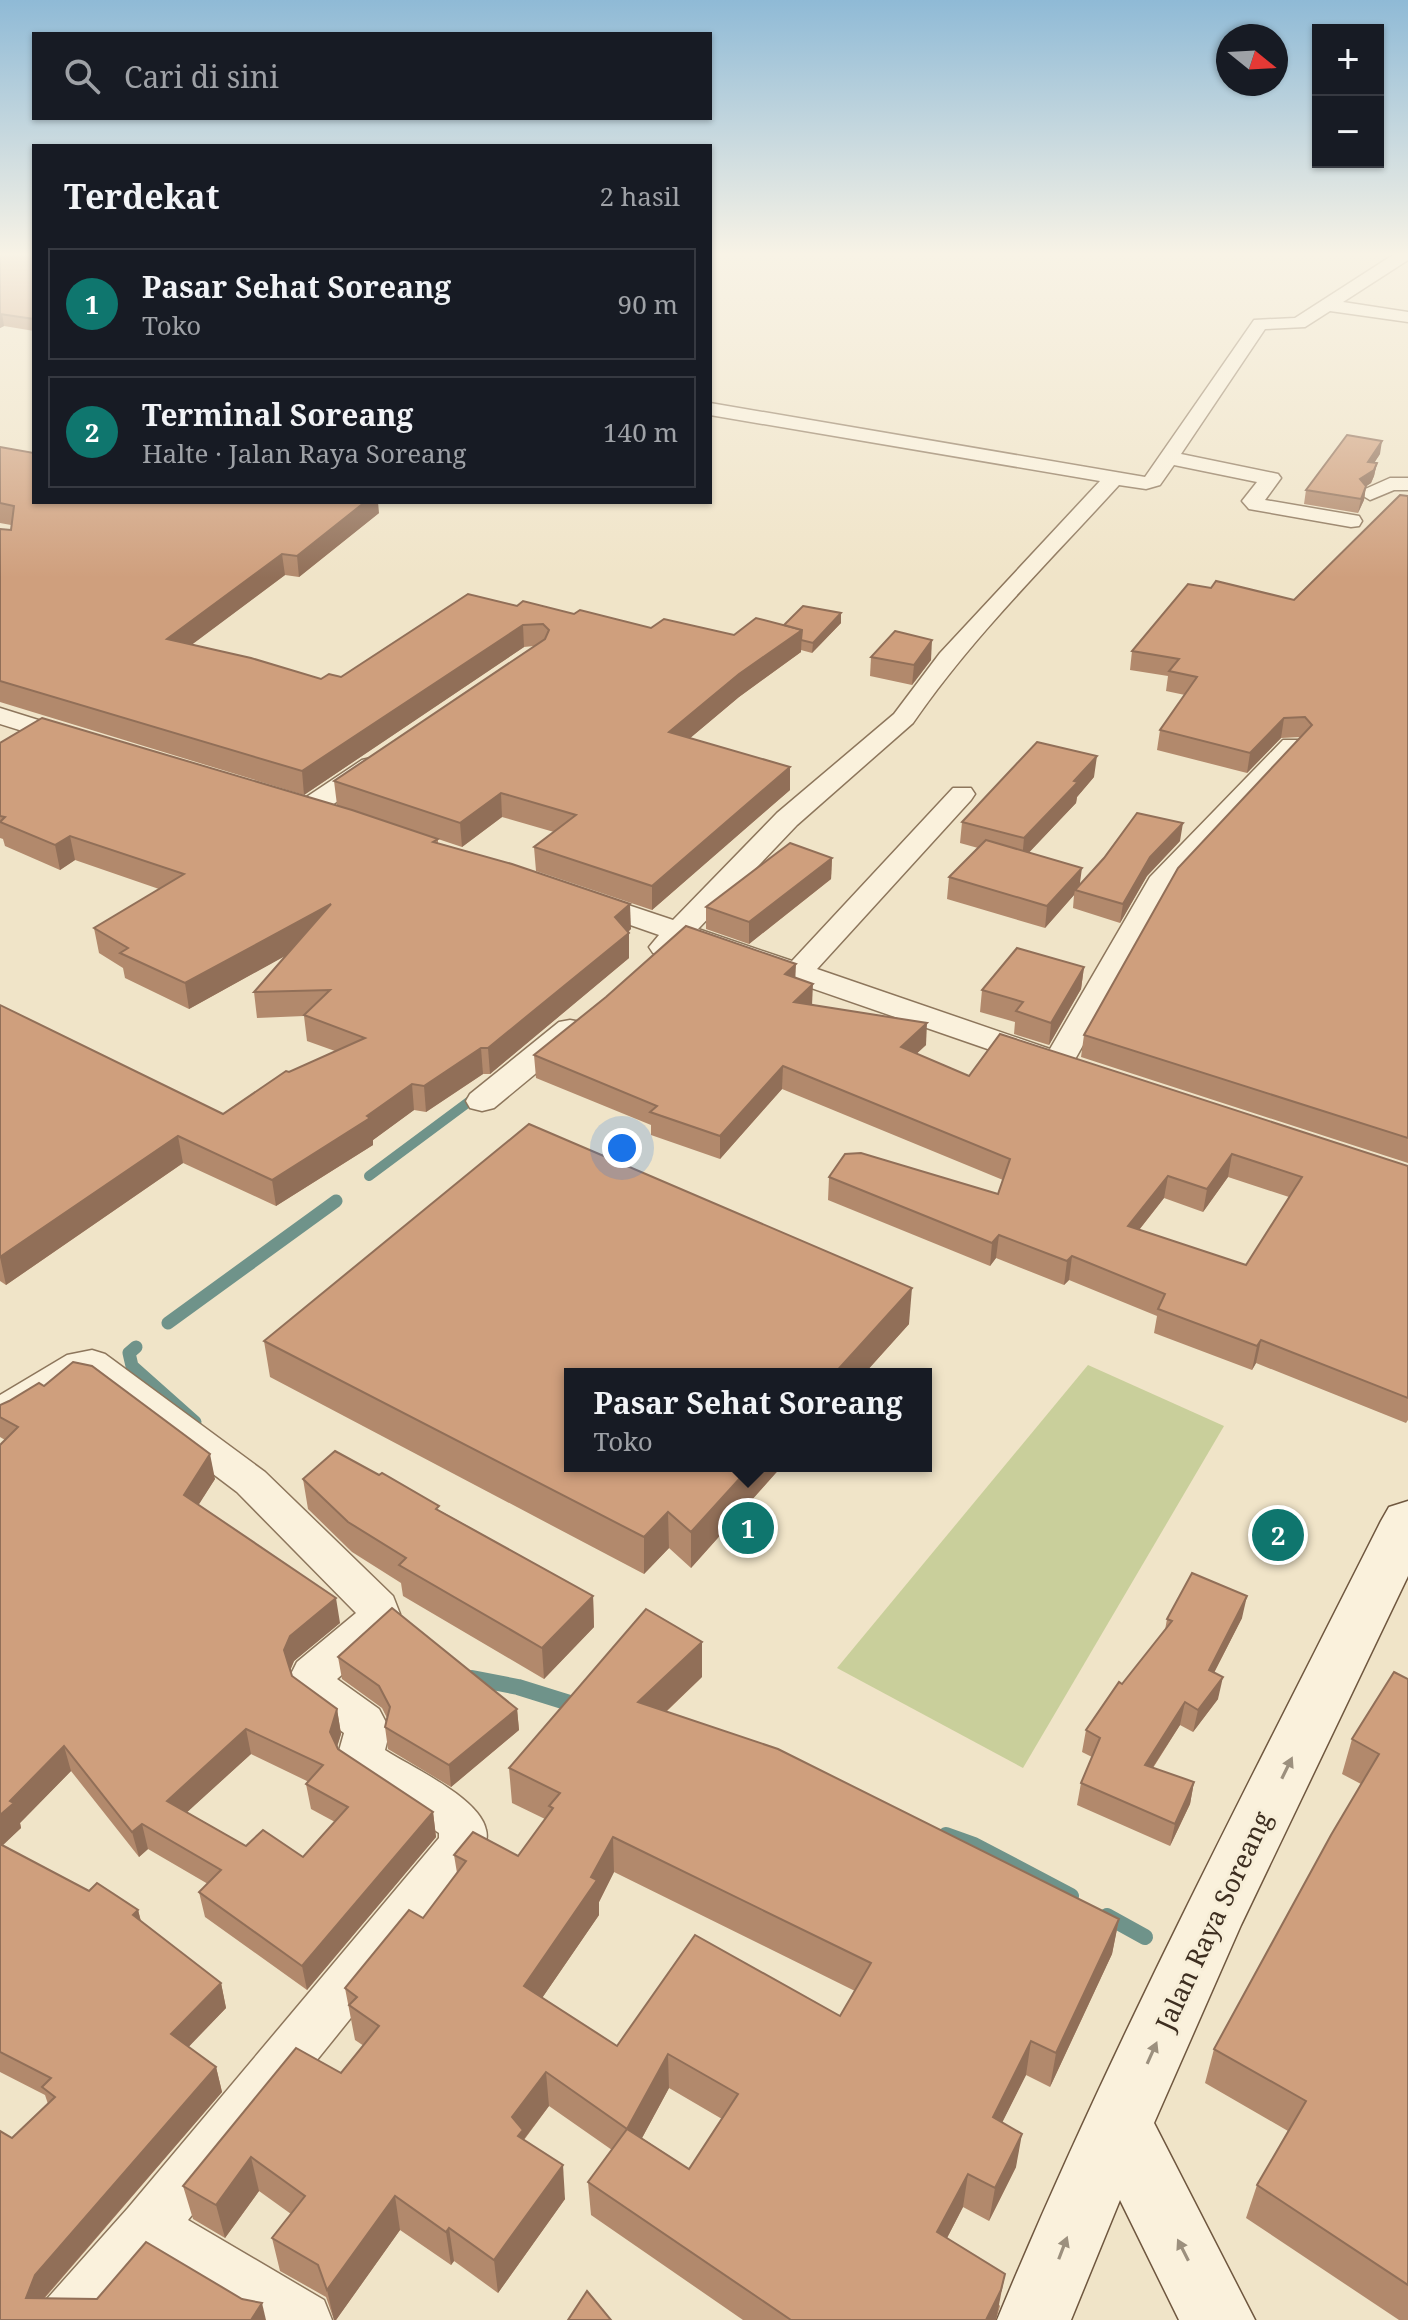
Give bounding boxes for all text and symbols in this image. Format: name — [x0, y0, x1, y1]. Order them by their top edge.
north arrow — [1216, 24, 1288, 96]
map controls — [1312, 24, 1384, 168]
button: + — [1312, 24, 1384, 96]
search box — [32, 32, 712, 120]
icon: search — [60, 54, 104, 98]
text: Cari di sini — [124, 56, 279, 97]
button: − — [1312, 96, 1384, 168]
text: Terdekat — [64, 173, 219, 219]
text: 2 hasil — [599, 178, 680, 214]
text: Pasar Sehat Soreang — [142, 266, 451, 307]
text: 1 — [85, 286, 99, 322]
text: 90 m — [618, 286, 678, 322]
text: Toko — [142, 307, 201, 343]
text: Terminal Soreang — [142, 394, 413, 435]
text: 2 — [85, 414, 99, 450]
text: 140 m — [603, 414, 678, 450]
text: Halte · Jalan Raya Soreang — [142, 435, 467, 471]
your location — [602, 1128, 642, 1168]
popup — [564, 1368, 932, 1472]
text: Pasar Sehat Soreang — [594, 1382, 903, 1423]
text: Toko — [594, 1423, 653, 1459]
pin: 1 — [722, 1498, 774, 1558]
pin: 2 — [1252, 1505, 1304, 1565]
one-way arrow — [1280, 1756, 1294, 1779]
street label: Jalan Raya Soreang — [1146, 1805, 1280, 2037]
one-way arrow — [1145, 2042, 1159, 2065]
one-way arrow — [1057, 2236, 1070, 2260]
one-way arrow — [1176, 2239, 1190, 2262]

